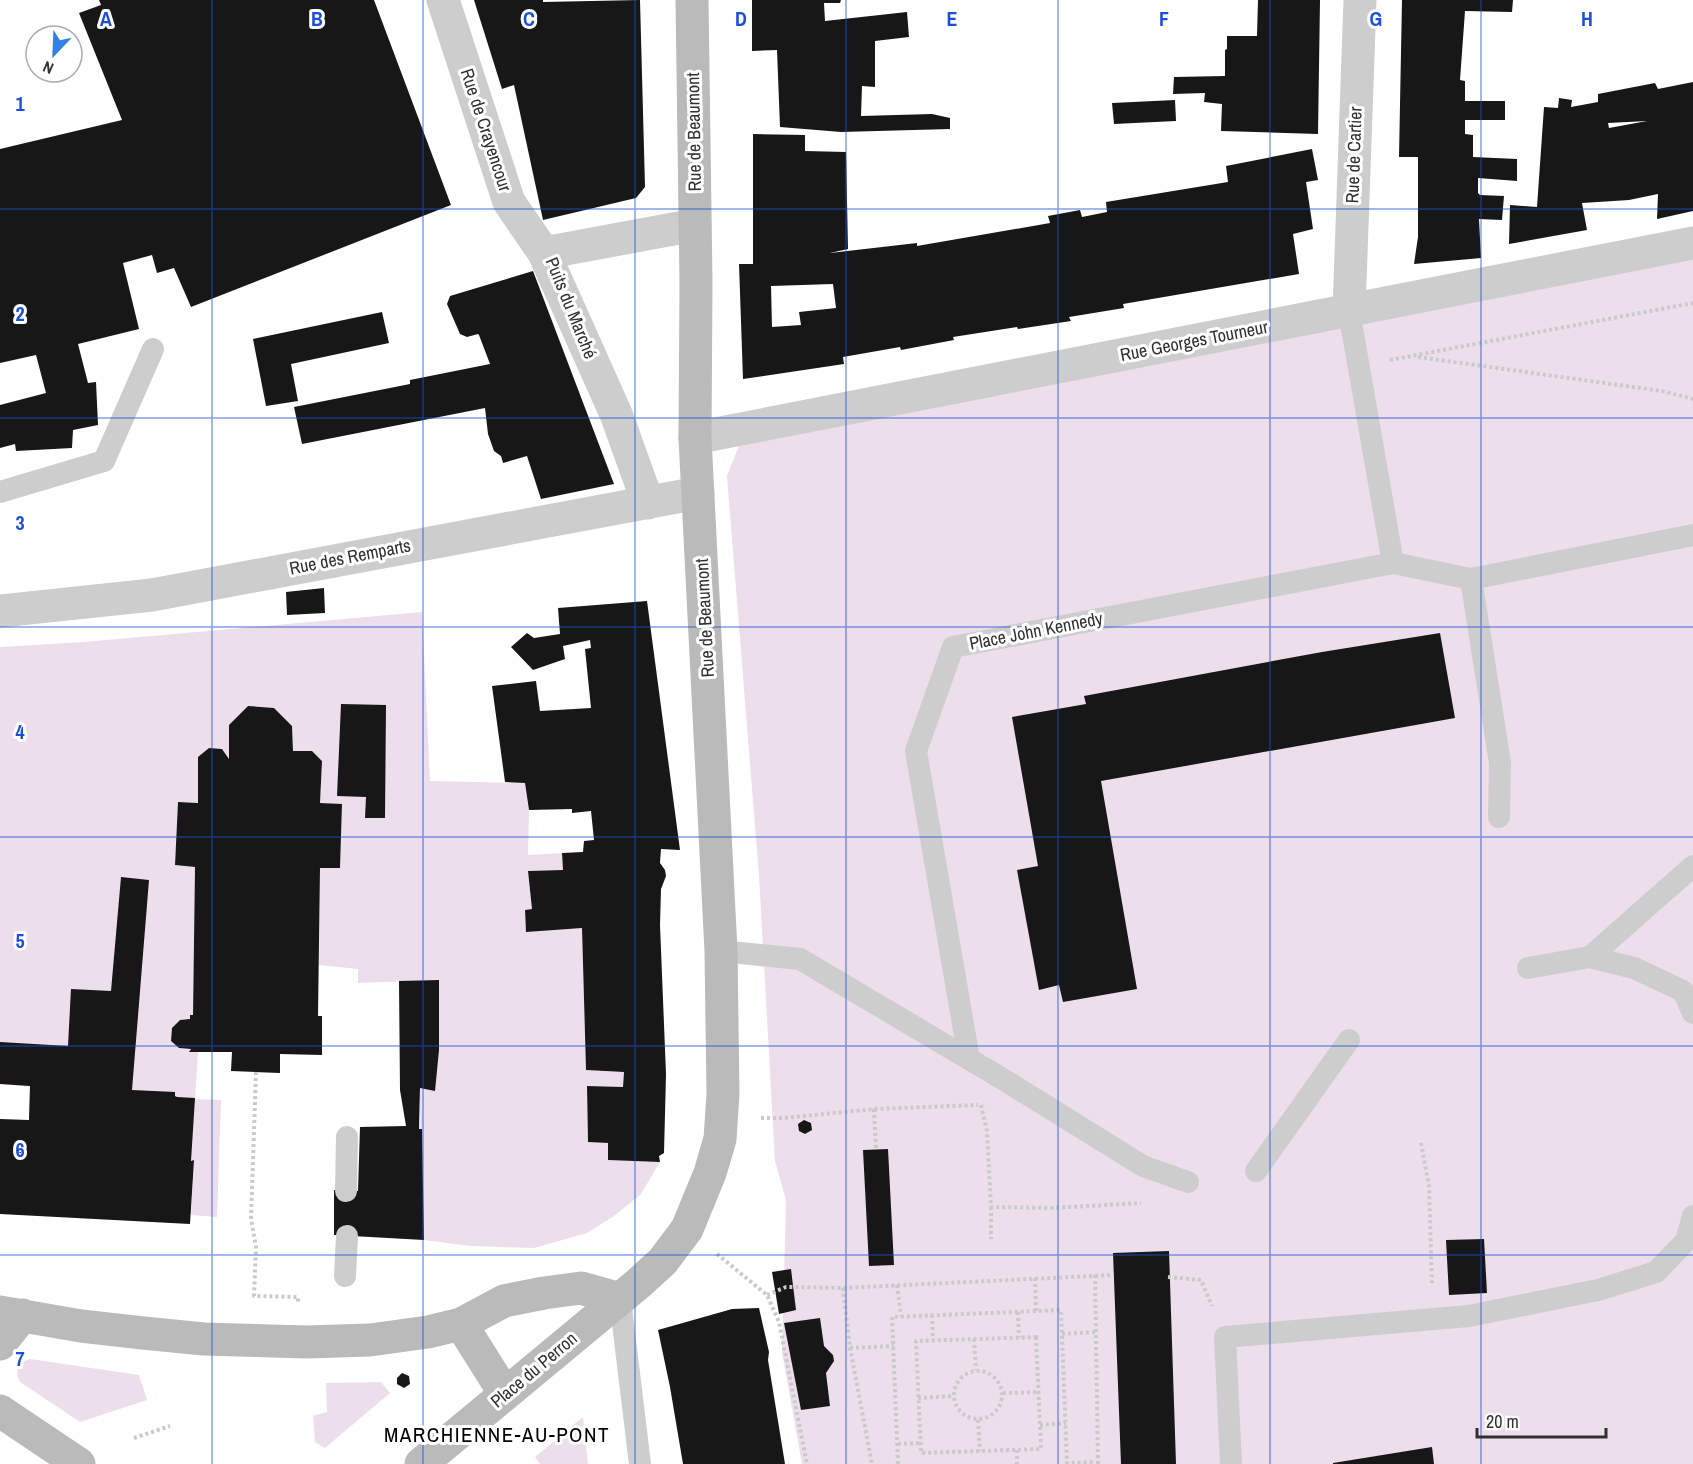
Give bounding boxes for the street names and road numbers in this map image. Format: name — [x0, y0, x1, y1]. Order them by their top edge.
street label: Rue de Crayencour — [455, 65, 518, 195]
street label: Rue de Beaumont — [680, 72, 707, 192]
street label: Rue de Cartier — [1339, 106, 1368, 204]
street label: Puits du Marché — [540, 253, 603, 362]
street label: Rue Georges Tourneur — [1118, 314, 1270, 367]
street label: Rue des Remparts — [287, 532, 413, 581]
street label: Rue de Beaumont — [689, 558, 720, 678]
street label: Place John Kennedy — [967, 605, 1105, 656]
street label: Place du Perron — [485, 1326, 582, 1413]

